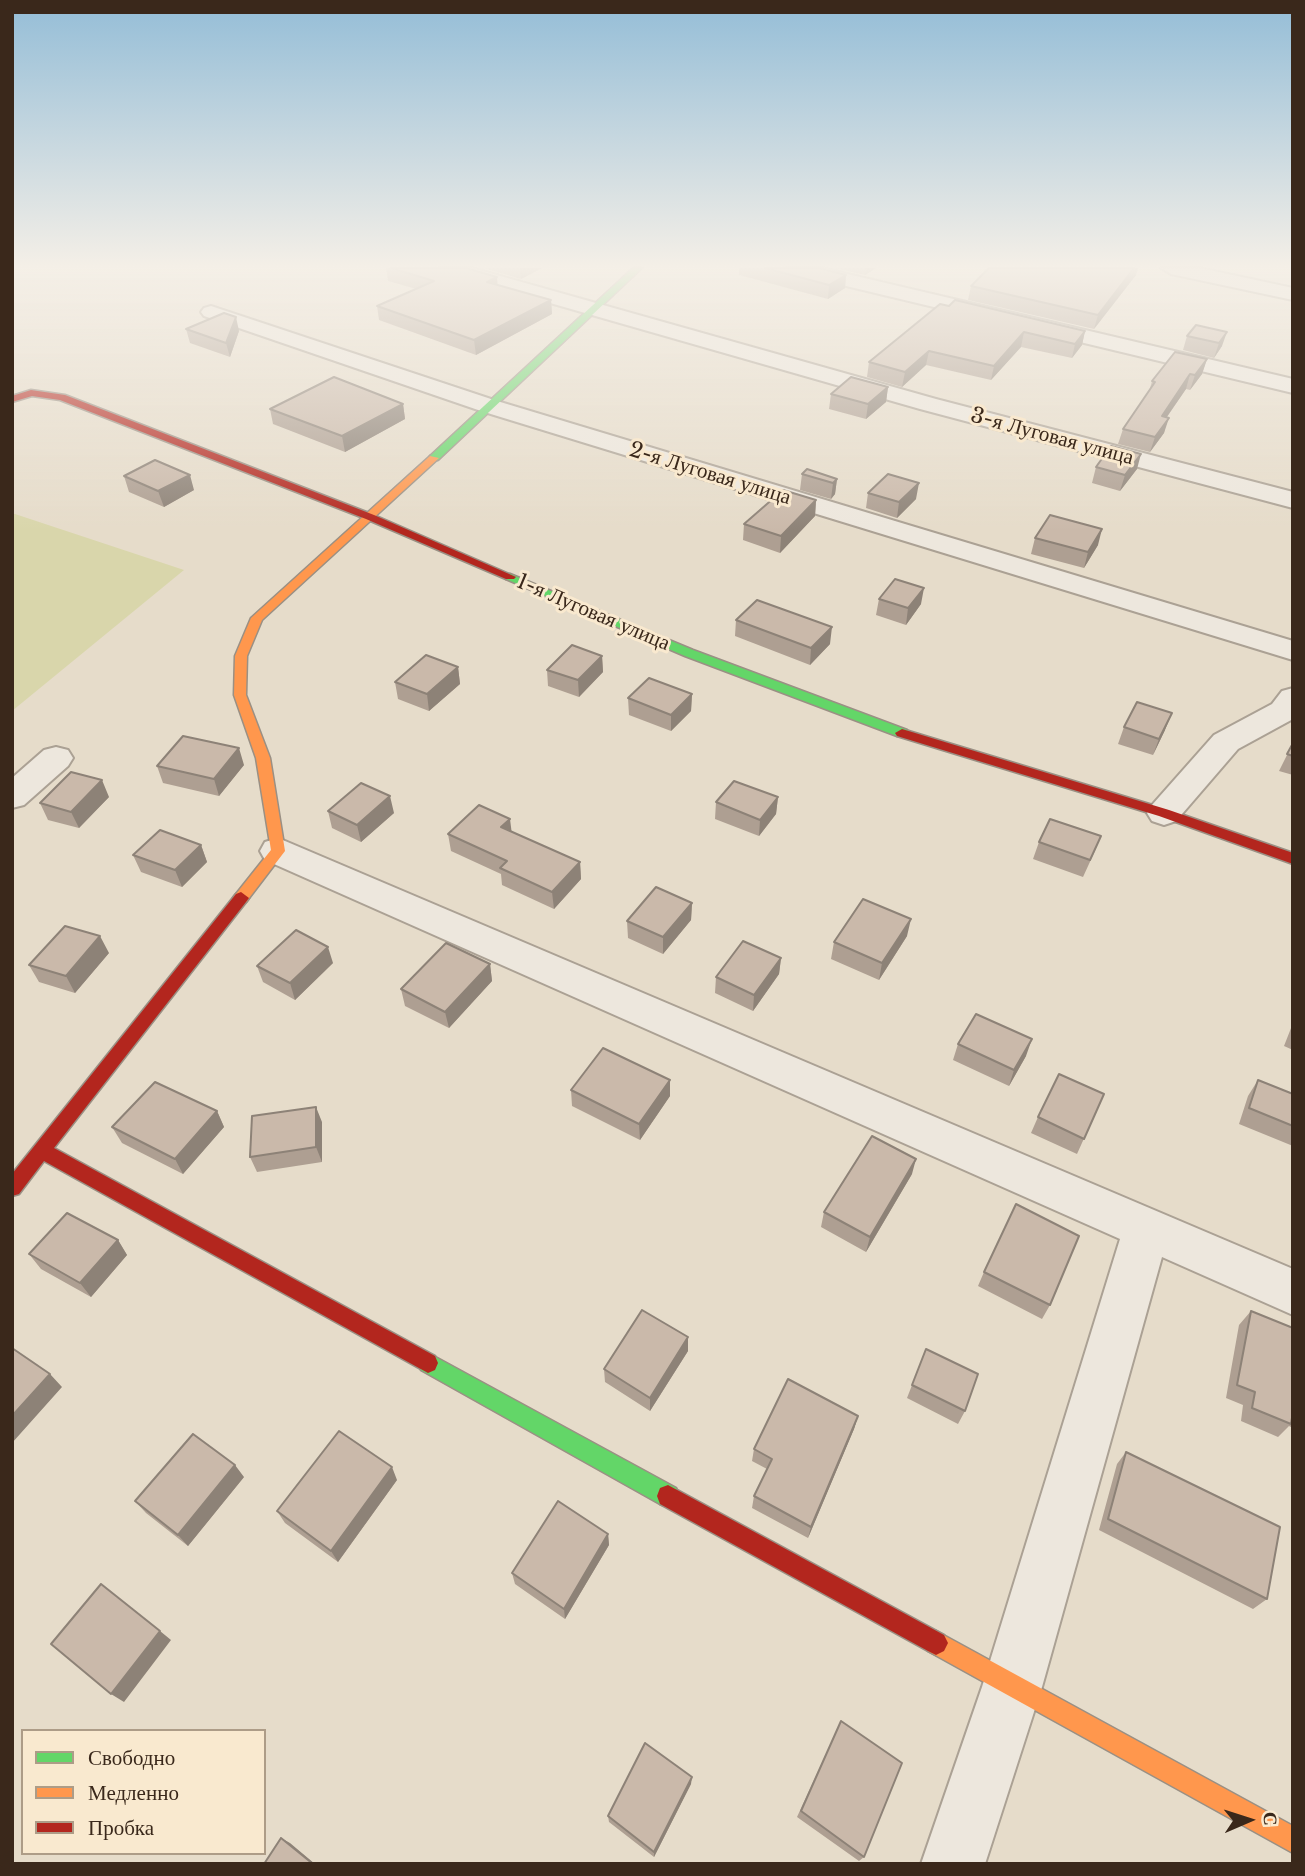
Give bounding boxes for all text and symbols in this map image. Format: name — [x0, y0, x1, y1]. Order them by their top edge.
street label: 3-я Луговая улица — [968, 403, 1136, 471]
street label: 2-я Луговая улица — [626, 437, 794, 511]
street label: 1-я Луговая улица — [513, 569, 673, 657]
legend — [21, 1729, 266, 1855]
text: Свободно — [88, 1745, 175, 1771]
text: Медленно — [88, 1780, 179, 1806]
north arrow — [1214, 1785, 1284, 1855]
text: С — [1259, 1811, 1282, 1826]
text: Пробка — [88, 1815, 154, 1841]

